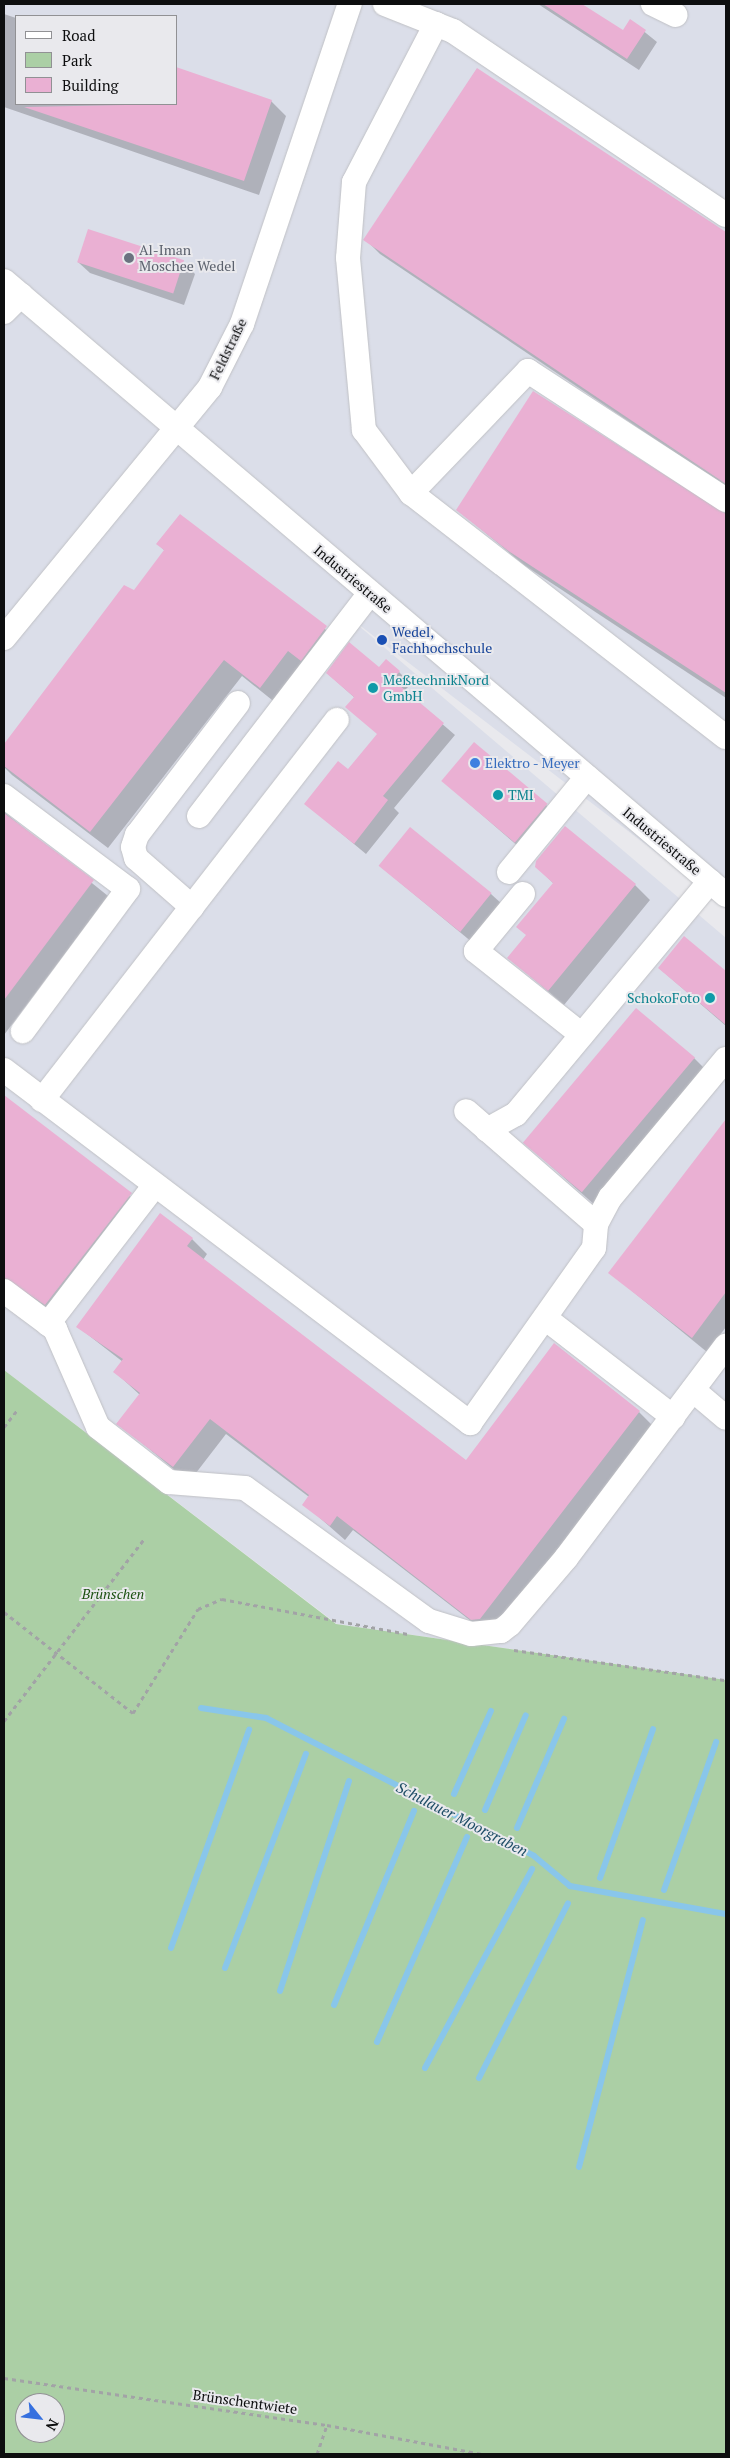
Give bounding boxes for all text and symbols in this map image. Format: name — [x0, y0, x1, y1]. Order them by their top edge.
legend — [15, 15, 178, 105]
text: Road — [62, 25, 95, 45]
text: Park — [62, 50, 92, 70]
text: Building — [62, 75, 119, 95]
place label: Al-Iman Moschee Wedel — [139, 242, 235, 274]
marker: Al-Iman Moschee Wedel — [123, 252, 135, 264]
street label: Feldstraße — [206, 316, 250, 382]
street label: Industriestraße — [311, 542, 395, 616]
place label: Wedel, Fachhochschule — [392, 624, 492, 656]
marker: Wedel, Fachhochschule — [376, 634, 388, 646]
place label: MeßtechnikNord GmbH — [383, 672, 489, 704]
marker: MeßtechnikNord GmbH — [367, 682, 379, 694]
place label: Elektro - Meyer — [485, 755, 581, 771]
marker: Elektro - Meyer — [469, 757, 481, 769]
place label: TMI — [508, 787, 534, 803]
marker: TMI — [492, 789, 504, 801]
street label: Industriestraße — [620, 804, 704, 878]
place label: SchokoFoto — [627, 990, 700, 1006]
marker: SchokoFoto — [704, 992, 716, 1004]
park label: Brünschen — [82, 1586, 144, 1602]
water label: Schulauer Moorgraben — [393, 1778, 531, 1860]
street label: Brünschentwiete — [192, 2386, 298, 2418]
north arrow — [15, 2393, 65, 2443]
text: N — [42, 2416, 64, 2434]

